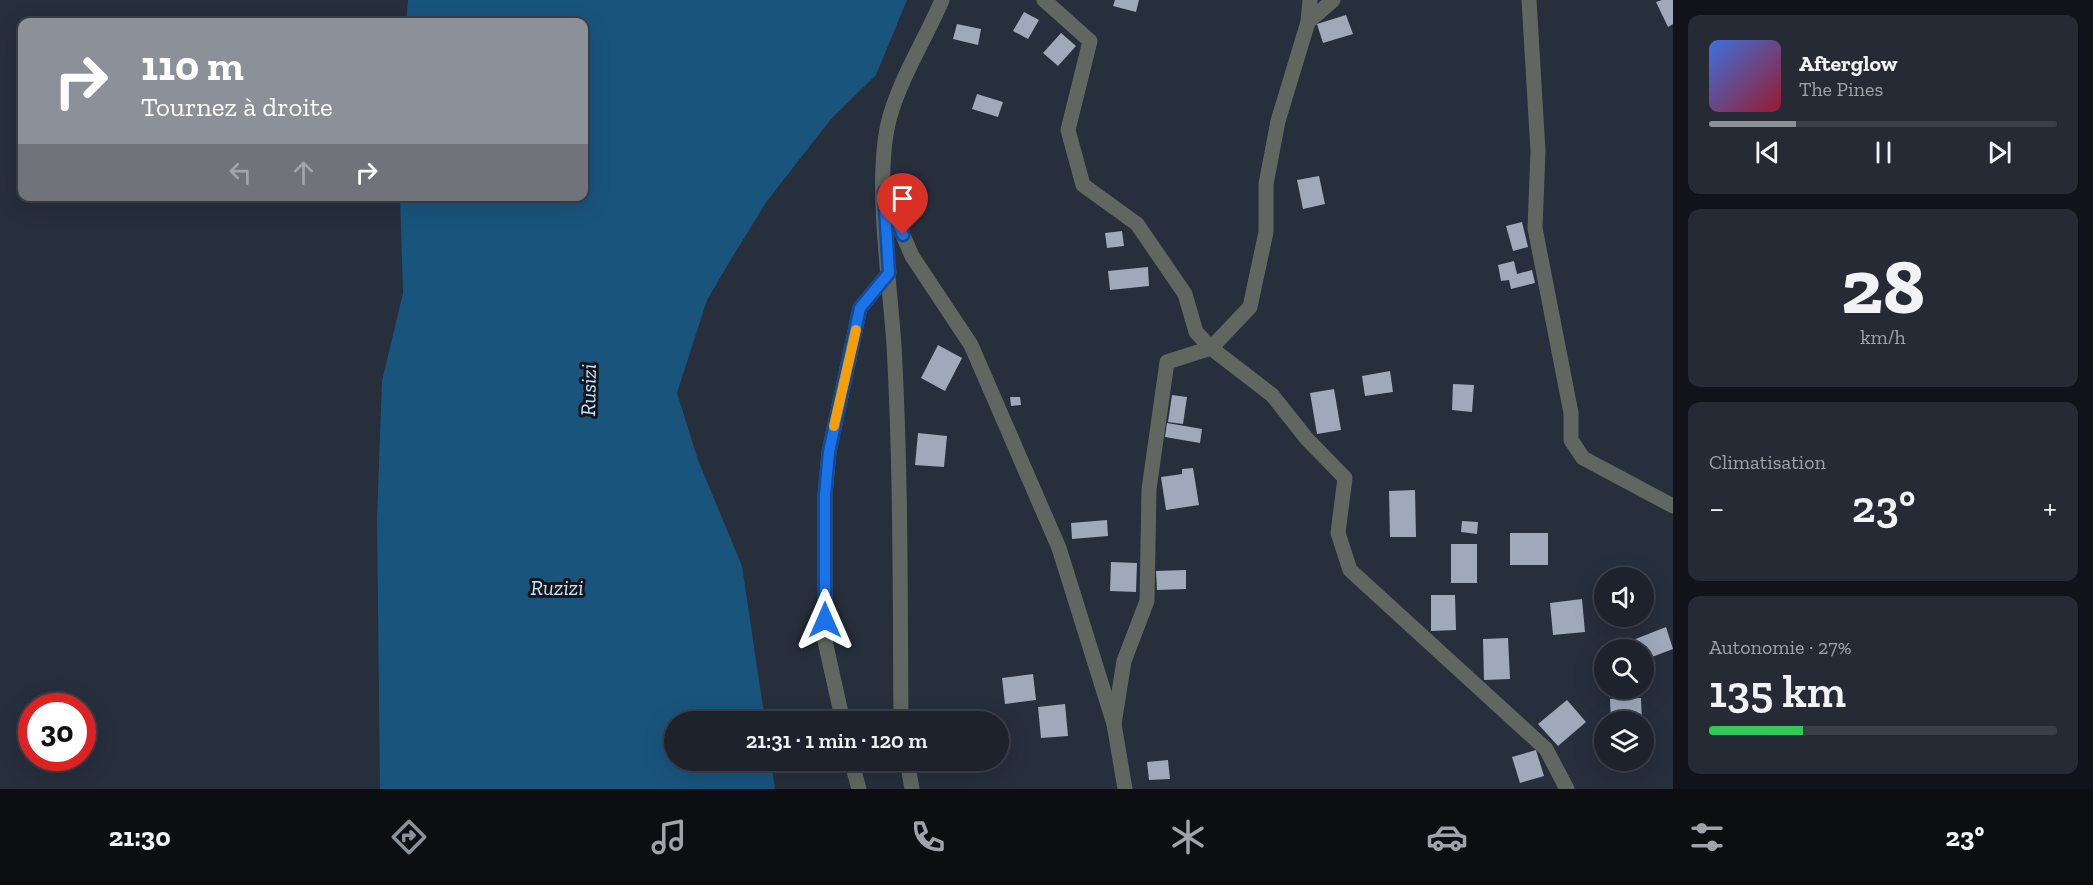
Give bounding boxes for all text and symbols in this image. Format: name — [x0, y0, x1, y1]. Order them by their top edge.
text: 110 m — [141, 40, 244, 91]
icon: right — [42, 42, 120, 120]
text: Afterglow — [1799, 50, 1897, 77]
text: The Pines — [1799, 77, 1883, 101]
text: Tournez à droite — [141, 91, 333, 123]
icon: previous — [1751, 136, 1784, 169]
icon: pause — [1867, 136, 1900, 169]
icon: next — [1983, 136, 2016, 169]
icon: left — [224, 156, 257, 189]
icon: ahead — [287, 156, 320, 189]
icon: right — [350, 156, 383, 189]
pin — [877, 173, 928, 235]
icon: arrive — [886, 182, 919, 215]
text: 28 — [1841, 239, 1925, 333]
text: km/h — [1860, 325, 1906, 349]
water label: Rusizi — [575, 364, 601, 416]
text: Climatisation — [1709, 450, 1826, 474]
text: 23° — [1852, 480, 1916, 534]
text: − — [1709, 488, 1724, 527]
text: + — [2043, 488, 2057, 527]
map controls — [1594, 567, 1654, 771]
button: sound — [1594, 567, 1654, 627]
water label: Ruzizi — [530, 575, 584, 600]
position arrow — [793, 588, 857, 652]
text: Autonomie · 27% — [1709, 635, 1851, 659]
button: search — [1594, 639, 1654, 699]
text: 135 km — [1709, 665, 1846, 719]
speed limit sign: 30 — [18, 693, 96, 771]
button: layers — [1594, 711, 1654, 771]
text: 21:31 · 1 min · 120 m — [746, 727, 927, 754]
icon: directions — [388, 816, 430, 858]
icon: music — [648, 816, 690, 858]
icon: phone — [907, 816, 949, 858]
icon: climate — [1167, 816, 1209, 858]
icon: car — [1426, 816, 1468, 858]
icon: filters — [1686, 816, 1728, 858]
text: 21:30 — [109, 821, 171, 853]
text: 23° — [1946, 821, 1984, 853]

